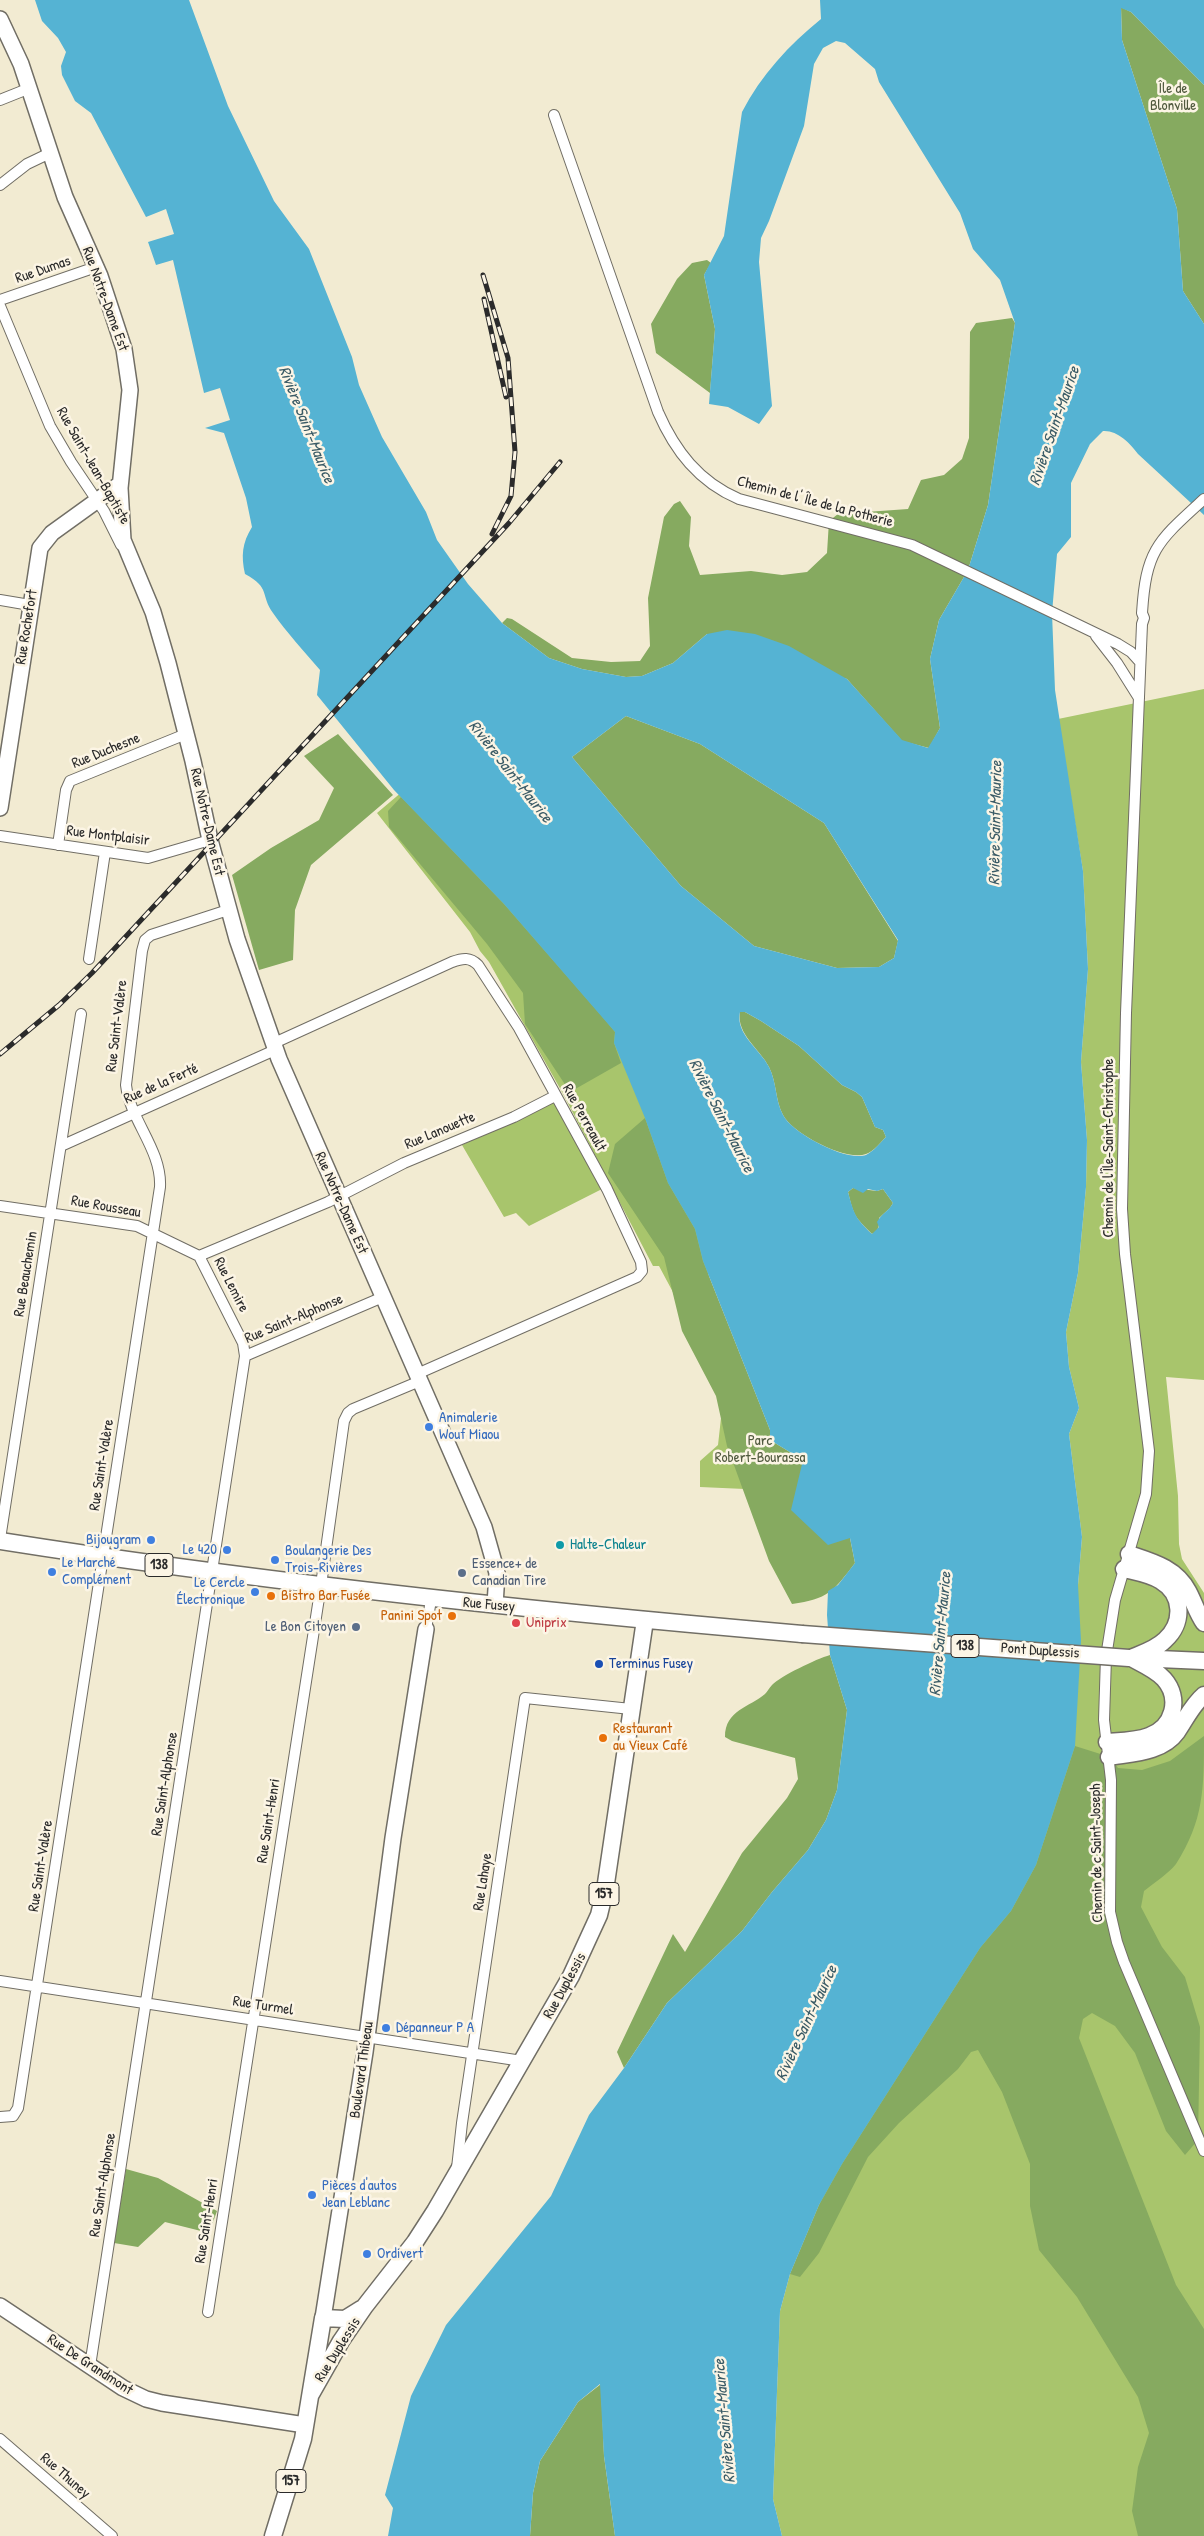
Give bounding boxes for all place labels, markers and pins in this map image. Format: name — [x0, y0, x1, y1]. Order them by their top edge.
place label: Animalerie Wouf Miaou — [439, 1409, 499, 1444]
marker: Animalerie Wouf Miaou — [423, 1421, 435, 1433]
place label: Bijougram — [86, 1531, 141, 1549]
marker: Bijougram — [145, 1534, 157, 1546]
place label: Halte-Chaleur — [570, 1536, 646, 1554]
marker: Halte-Chaleur — [554, 1539, 566, 1551]
place label: Le 420 — [183, 1541, 217, 1559]
place label: Boulangerie Des Trois-Rivières — [285, 1542, 371, 1577]
marker: Le 420 — [221, 1544, 233, 1556]
place label: Le Marché Complément — [62, 1554, 131, 1589]
marker: Boulangerie Des Trois-Rivières — [269, 1554, 281, 1566]
place label: Essence+ de Canadian Tire — [472, 1555, 546, 1590]
marker: Le Marché Complément — [46, 1566, 58, 1578]
marker: Essence+ de Canadian Tire — [456, 1567, 468, 1579]
place label: Le Cercle Électronique — [177, 1574, 245, 1609]
marker: Le Cercle Électronique — [249, 1586, 261, 1598]
place label: Bistro Bar Fusée — [281, 1587, 370, 1605]
marker: Bistro Bar Fusée — [265, 1590, 277, 1602]
place label: Panini Spot — [381, 1607, 442, 1625]
marker: Panini Spot — [446, 1610, 458, 1622]
place label: Uniprix — [526, 1614, 567, 1632]
marker: Uniprix — [510, 1617, 522, 1629]
place label: Le Bon Citoyen — [265, 1618, 346, 1636]
marker: Le Bon Citoyen — [350, 1621, 362, 1633]
place label: Terminus Fusey — [609, 1655, 693, 1673]
marker: Terminus Fusey — [593, 1658, 605, 1670]
place label: Restaurant au Vieux Café — [613, 1720, 688, 1755]
marker: Restaurant au Vieux Café — [597, 1732, 609, 1744]
place label: Dépanneur P A — [396, 2019, 474, 2037]
marker: Dépanneur P A — [380, 2022, 392, 2034]
place label: Pièces d'autos Jean Leblanc — [322, 2177, 397, 2212]
marker: Pièces d'autos Jean Leblanc — [306, 2189, 318, 2201]
place label: Ordivert — [377, 2245, 423, 2263]
marker: Ordivert — [361, 2248, 373, 2260]

